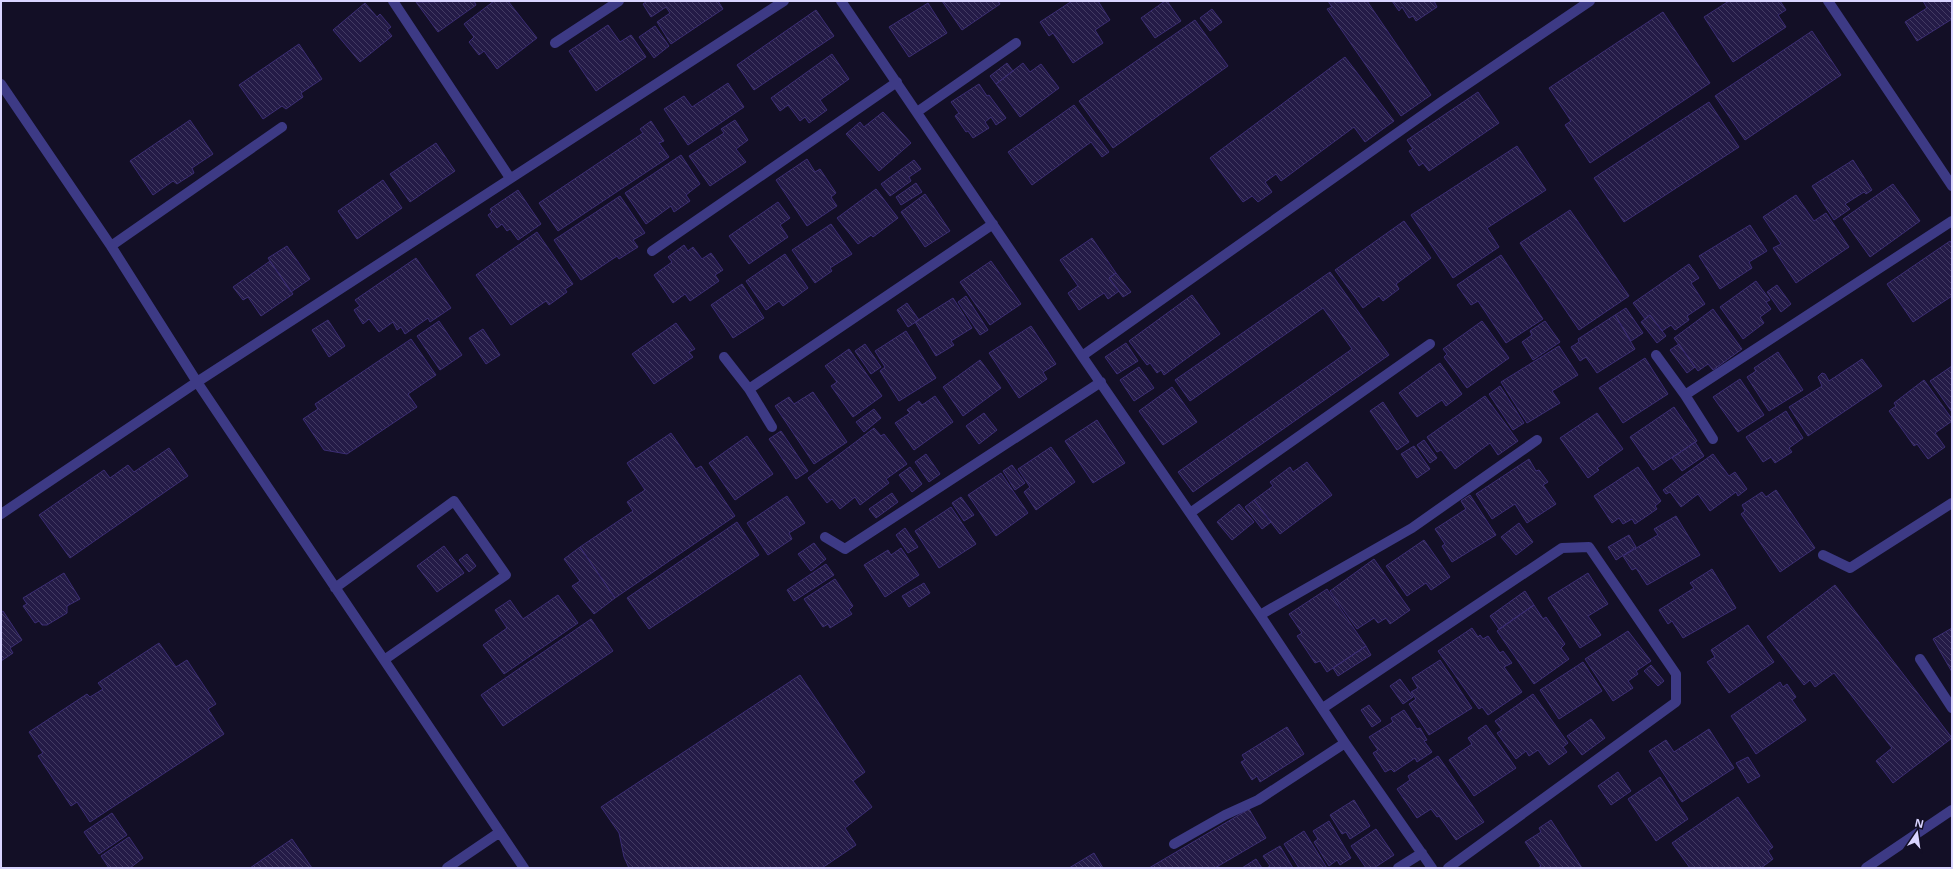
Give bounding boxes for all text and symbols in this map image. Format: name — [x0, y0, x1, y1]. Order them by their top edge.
north arrow — [1897, 813, 1937, 853]
text: N — [1913, 814, 1925, 831]

